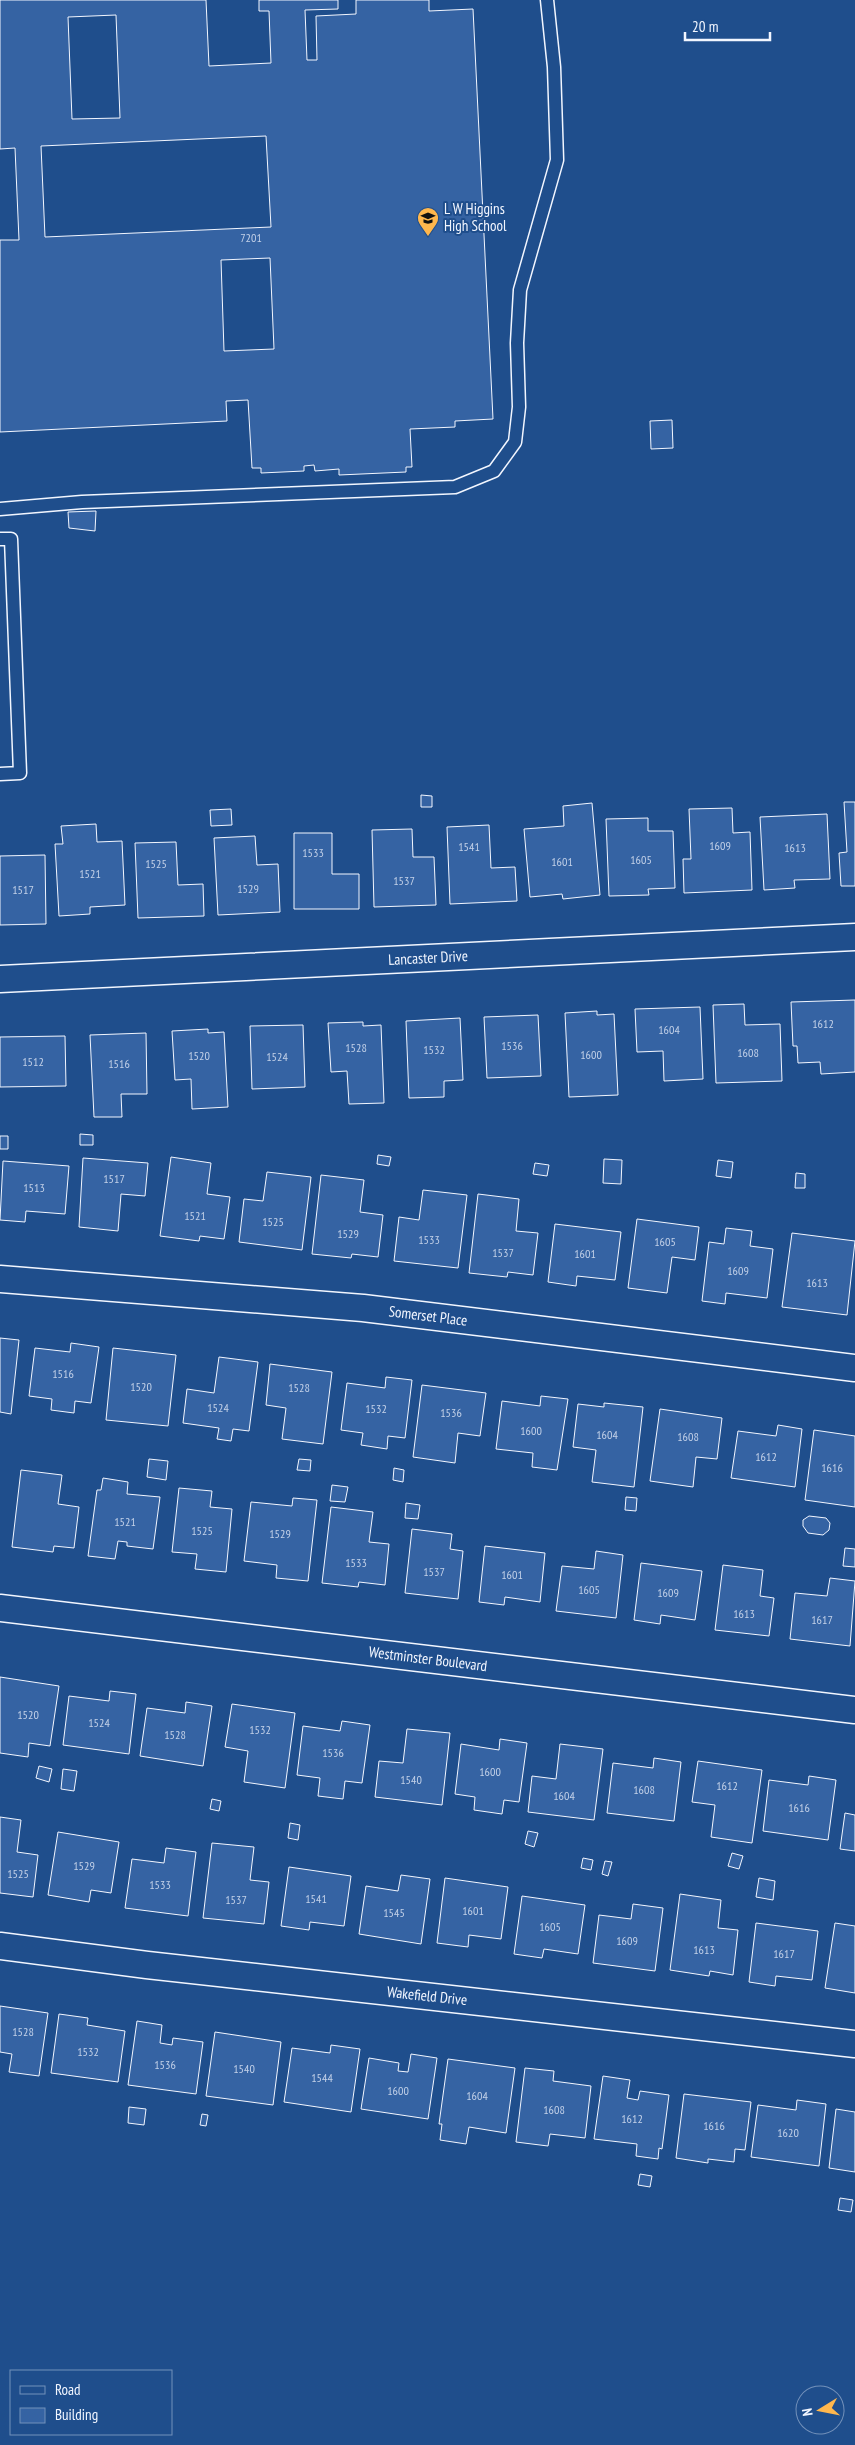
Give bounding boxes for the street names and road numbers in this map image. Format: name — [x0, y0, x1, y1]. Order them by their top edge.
street label: Lancaster Drive — [388, 946, 468, 969]
street label: Somerset Place — [388, 1301, 468, 1330]
street label: Westminster Boulevard — [368, 1642, 488, 1675]
street label: Wakefield Drive — [386, 1982, 468, 2009]

